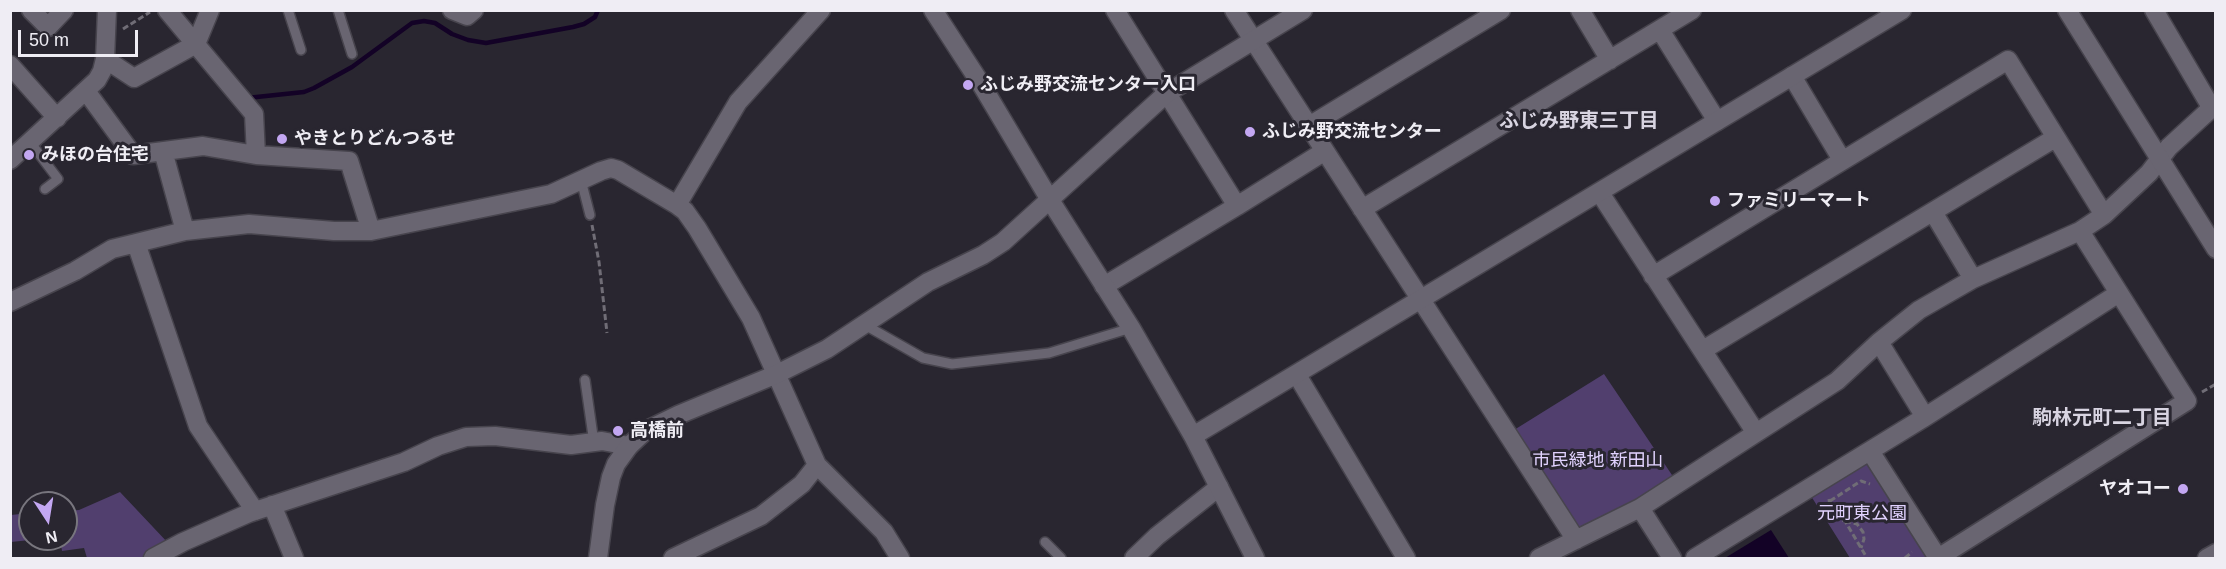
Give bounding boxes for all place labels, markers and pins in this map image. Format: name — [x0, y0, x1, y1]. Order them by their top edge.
place label: ふじみ野交流センター入口 — [980, 74, 1196, 96]
marker: ふじみ野交流センター入口 — [961, 78, 975, 92]
place label: ふじみ野交流センター — [1262, 121, 1442, 143]
marker: ふじみ野交流センター — [1243, 125, 1257, 139]
place label: やきとりどんつるせ — [294, 128, 456, 150]
marker: やきとりどんつるせ — [275, 132, 289, 146]
place label: みほの台住宅 — [41, 144, 149, 166]
marker: みほの台住宅 — [22, 148, 36, 162]
place label: ファミリーマート — [1727, 190, 1871, 212]
marker: ファミリーマート — [1708, 194, 1722, 208]
place label: 高橋前 — [630, 420, 684, 442]
marker: 高橋前 — [611, 424, 625, 438]
place label: ヤオコー — [2099, 478, 2171, 500]
marker: ヤオコー — [2176, 482, 2190, 496]

